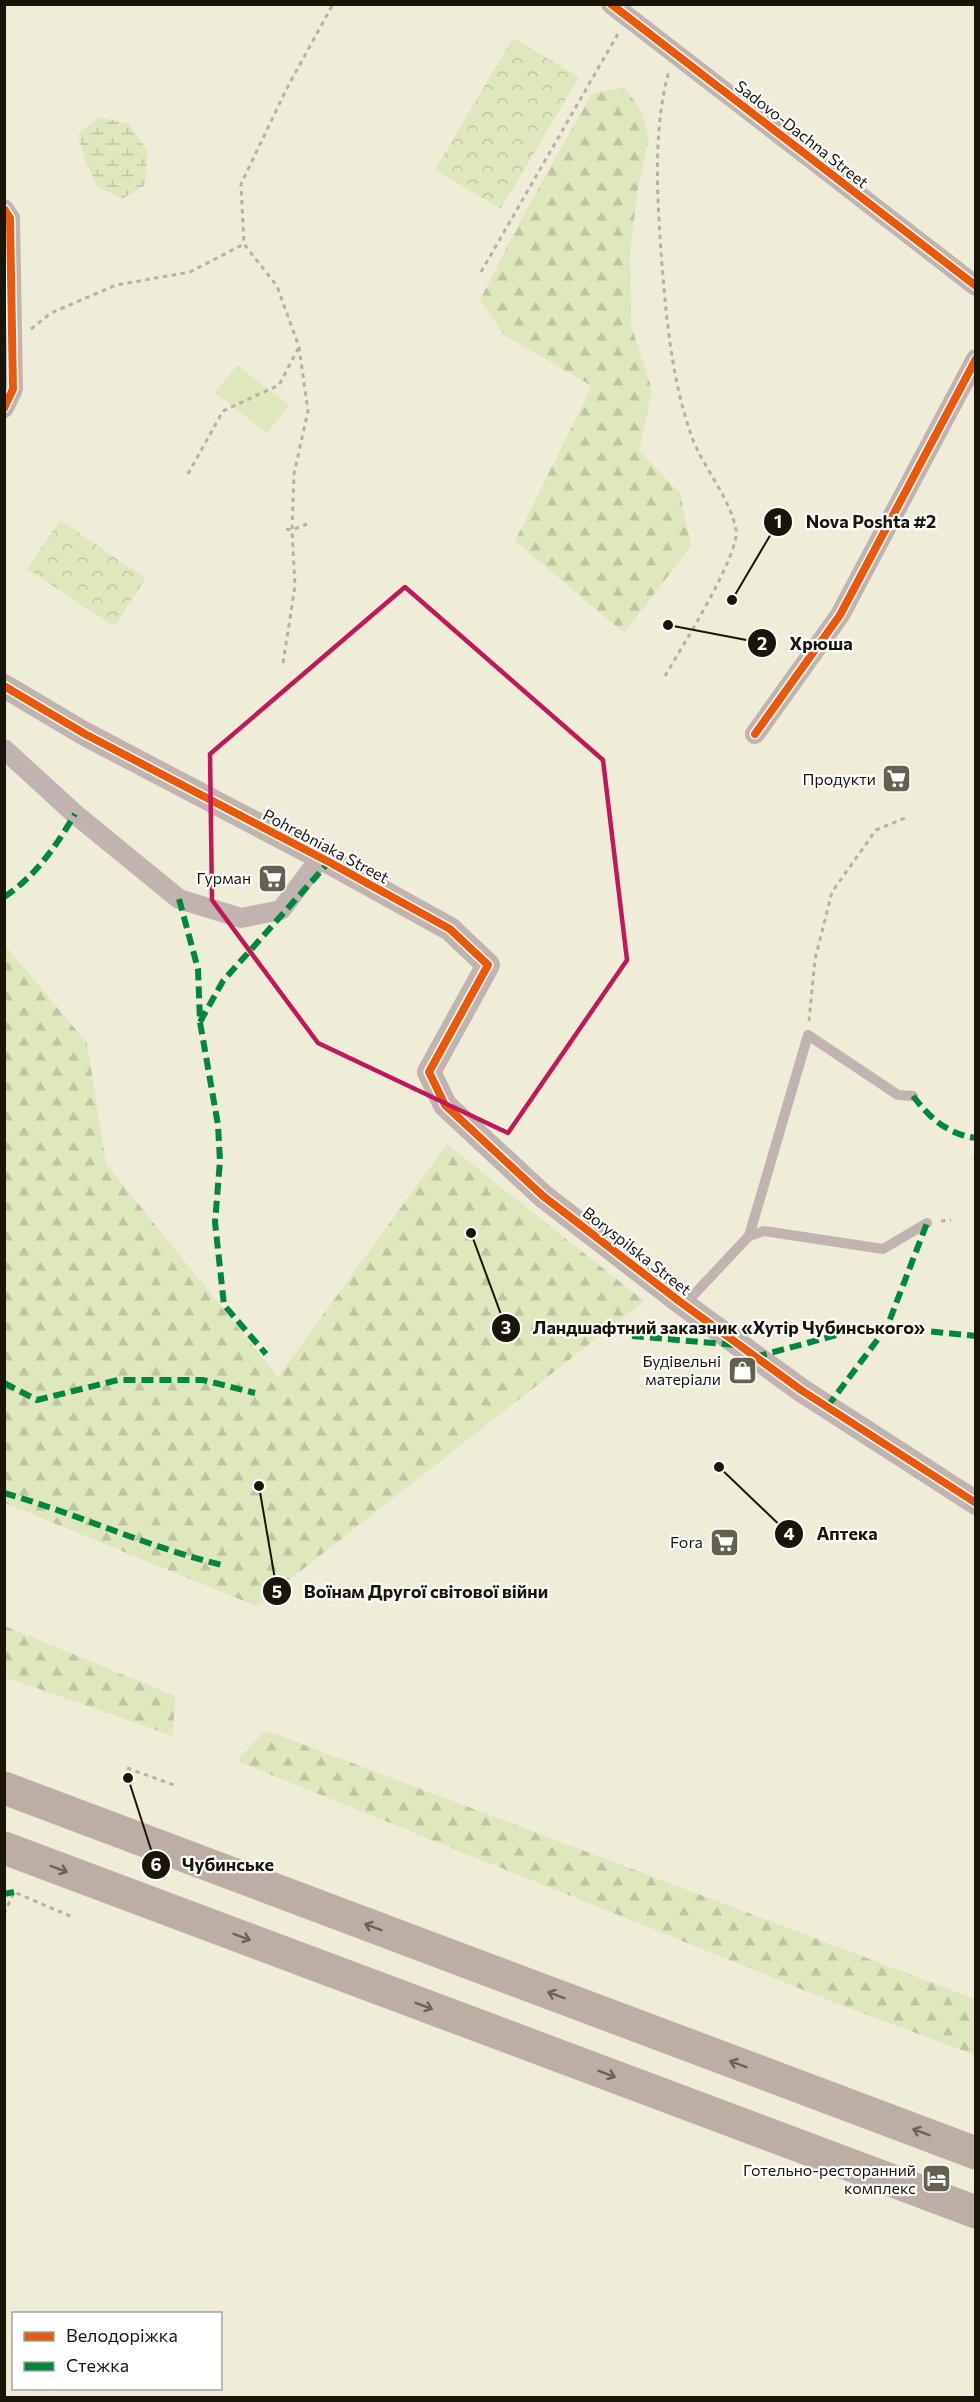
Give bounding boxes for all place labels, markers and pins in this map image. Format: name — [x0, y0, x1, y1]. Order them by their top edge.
callout: Nova Poshta #2 — [763, 504, 948, 540]
callout: Хрюша — [747, 625, 864, 661]
supermarket icon: Продукти — [881, 763, 913, 795]
place label: Продукти — [802, 769, 876, 788]
supermarket icon: Гурман — [256, 862, 288, 894]
place label: Гурман — [197, 868, 251, 887]
callout: Ландшафтний заказник «Хутір Чубинського» — [491, 1310, 937, 1346]
place label: Будівельні матеріали — [642, 1351, 721, 1388]
shop icon: Будівельні матеріали — [726, 1354, 758, 1386]
callout: Аптека — [774, 1516, 889, 1552]
supermarket icon: Fora — [708, 1526, 740, 1558]
place label: Fora — [670, 1532, 703, 1551]
callout: Воїнам Другої світової війни — [262, 1573, 560, 1609]
callout: Чубинське — [141, 1847, 286, 1883]
place label: Готельно-ресторанний комплекс — [743, 2160, 916, 2197]
hotel icon: Готельно-ресторанний комплекс — [921, 2163, 953, 2195]

